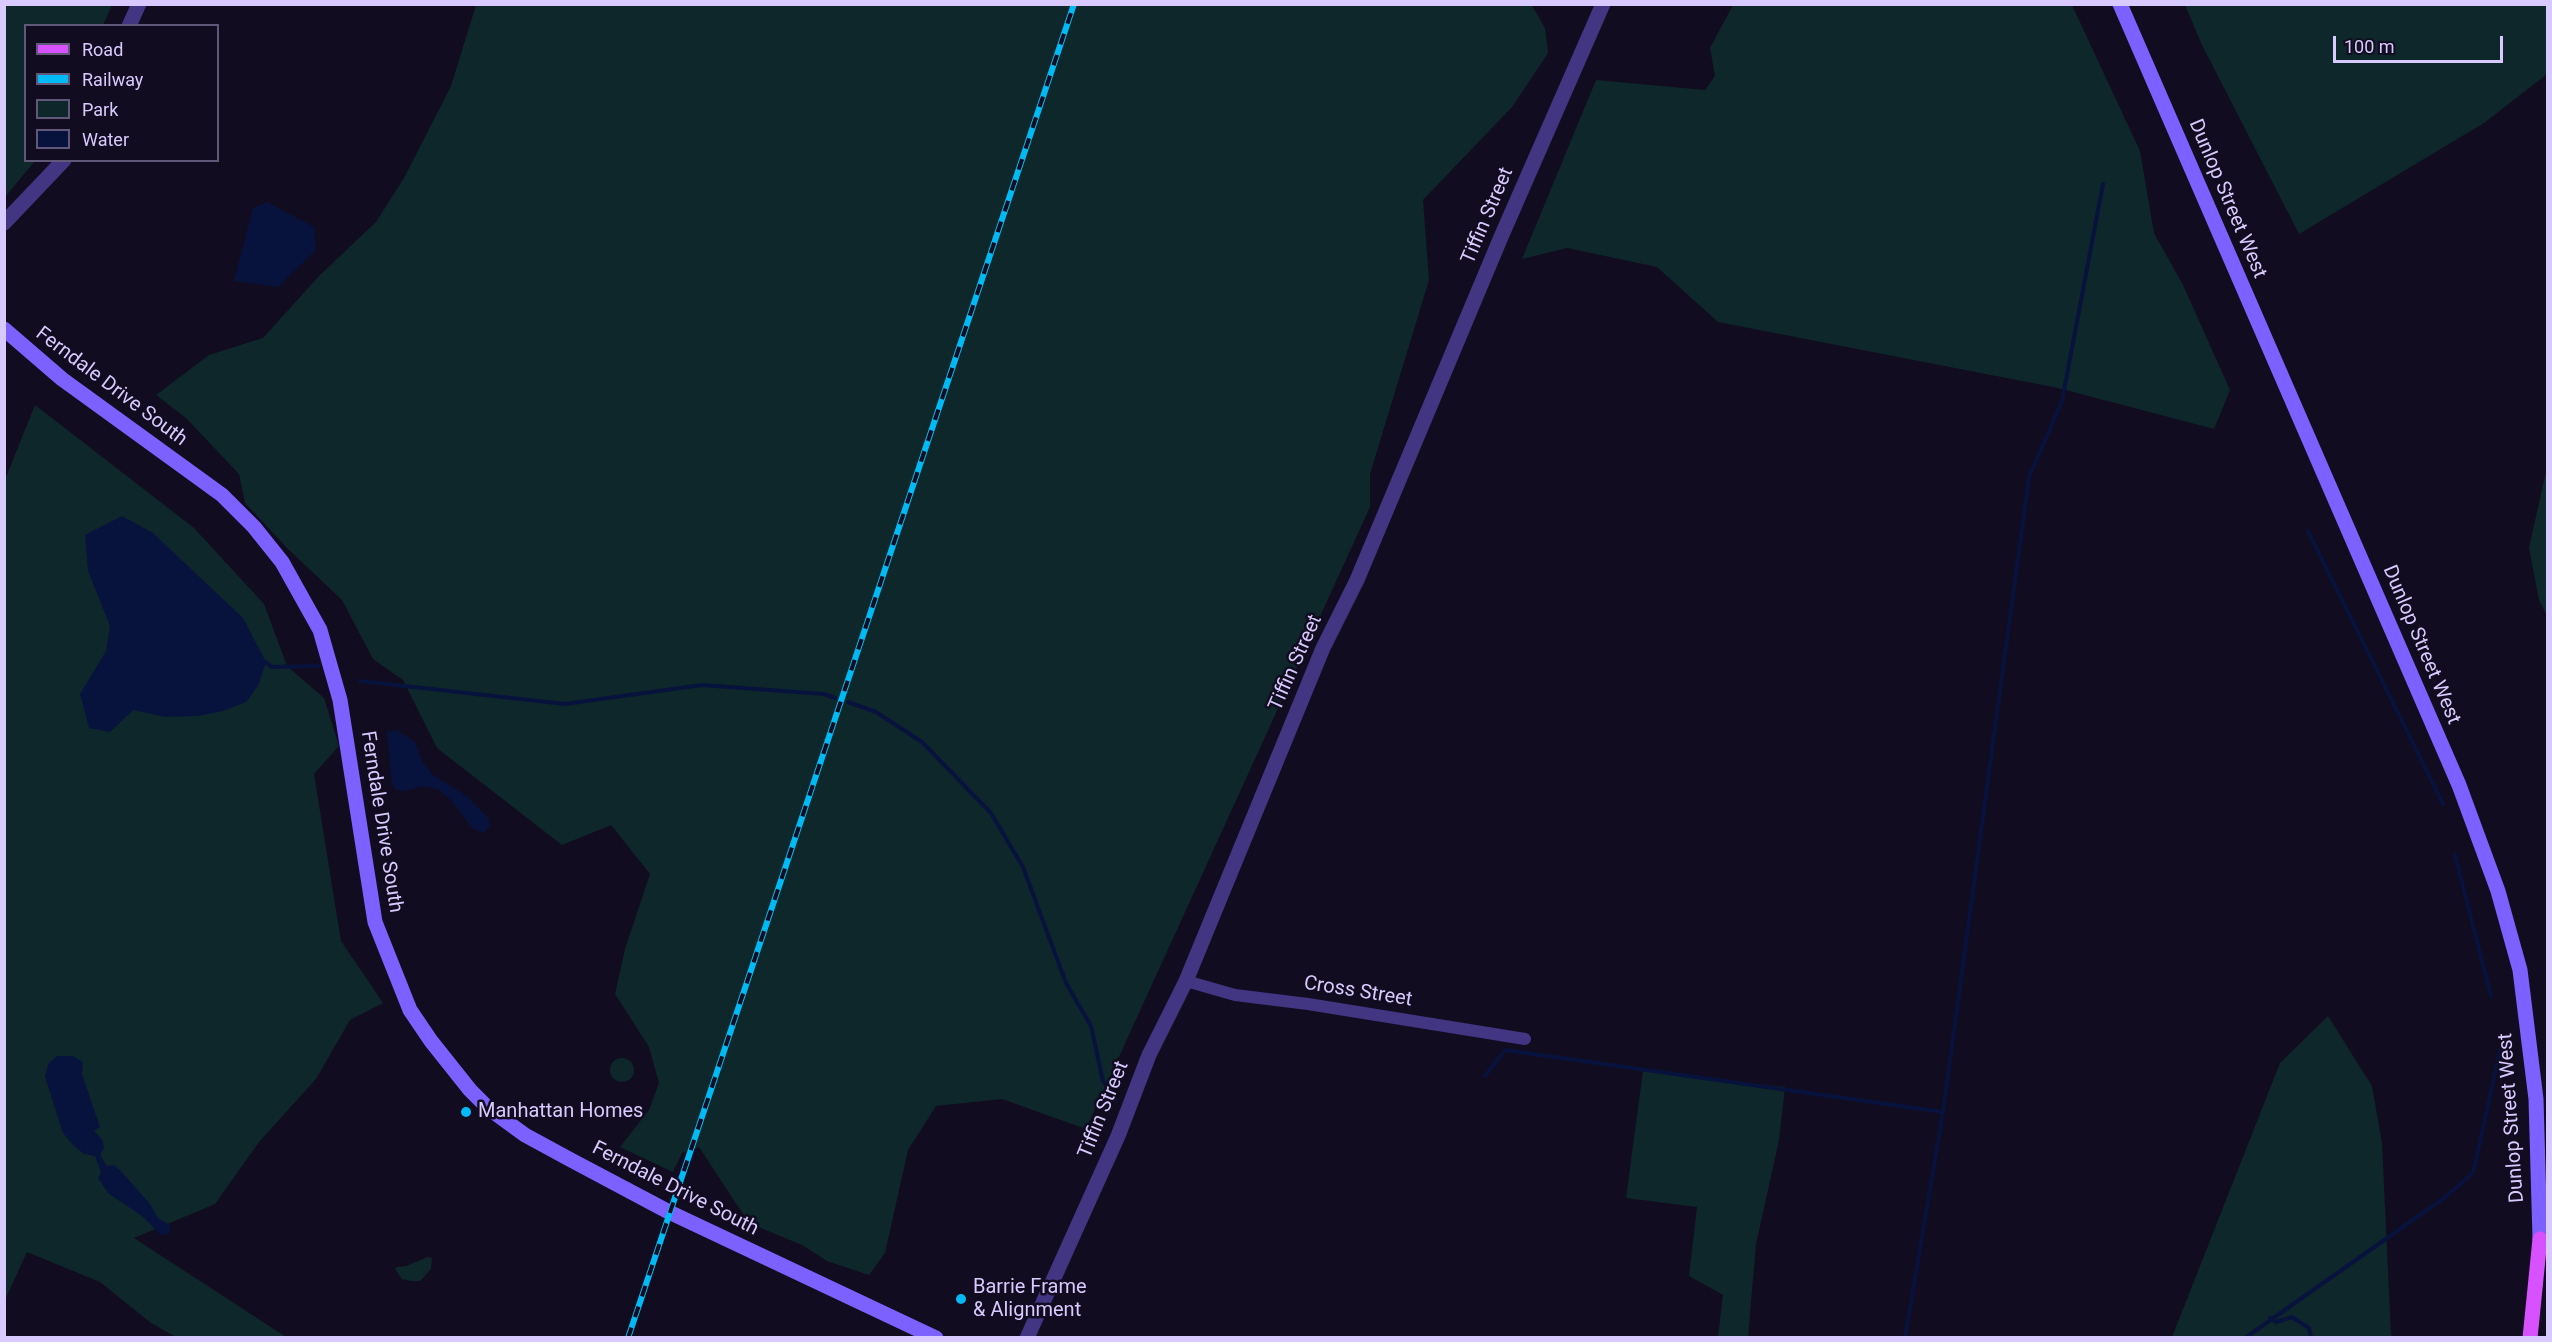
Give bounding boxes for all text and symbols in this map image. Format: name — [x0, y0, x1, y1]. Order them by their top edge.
legend — [24, 24, 219, 162]
scale bar — [2336, 24, 2506, 62]
text: 100 m — [2344, 36, 2395, 57]
text: Road — [82, 39, 123, 60]
text: Railway — [82, 69, 143, 90]
text: Park — [82, 99, 118, 120]
street label: Dunlop Street West — [2183, 116, 2271, 282]
text: Water — [82, 129, 129, 150]
street label: Tiffin Street — [1457, 164, 1519, 268]
street label: Ferndale Drive South — [30, 322, 192, 452]
street label: Dunlop Street West — [2377, 562, 2465, 728]
street label: Tiffin Street — [1264, 611, 1328, 715]
street label: Ferndale Drive South — [355, 729, 407, 915]
street label: Cross Street — [1302, 972, 1414, 1012]
street label: Dunlop Street West — [2494, 1032, 2530, 1204]
street label: Tiffin Street — [1074, 1058, 1134, 1162]
place label: Manhattan Homes — [478, 1100, 643, 1124]
marker: Manhattan Homes — [459, 1105, 473, 1119]
street label: Ferndale Drive South — [588, 1137, 762, 1241]
place label: Barrie Frame & Alignment — [973, 1276, 1087, 1323]
marker: Barrie Frame & Alignment — [954, 1292, 968, 1306]

